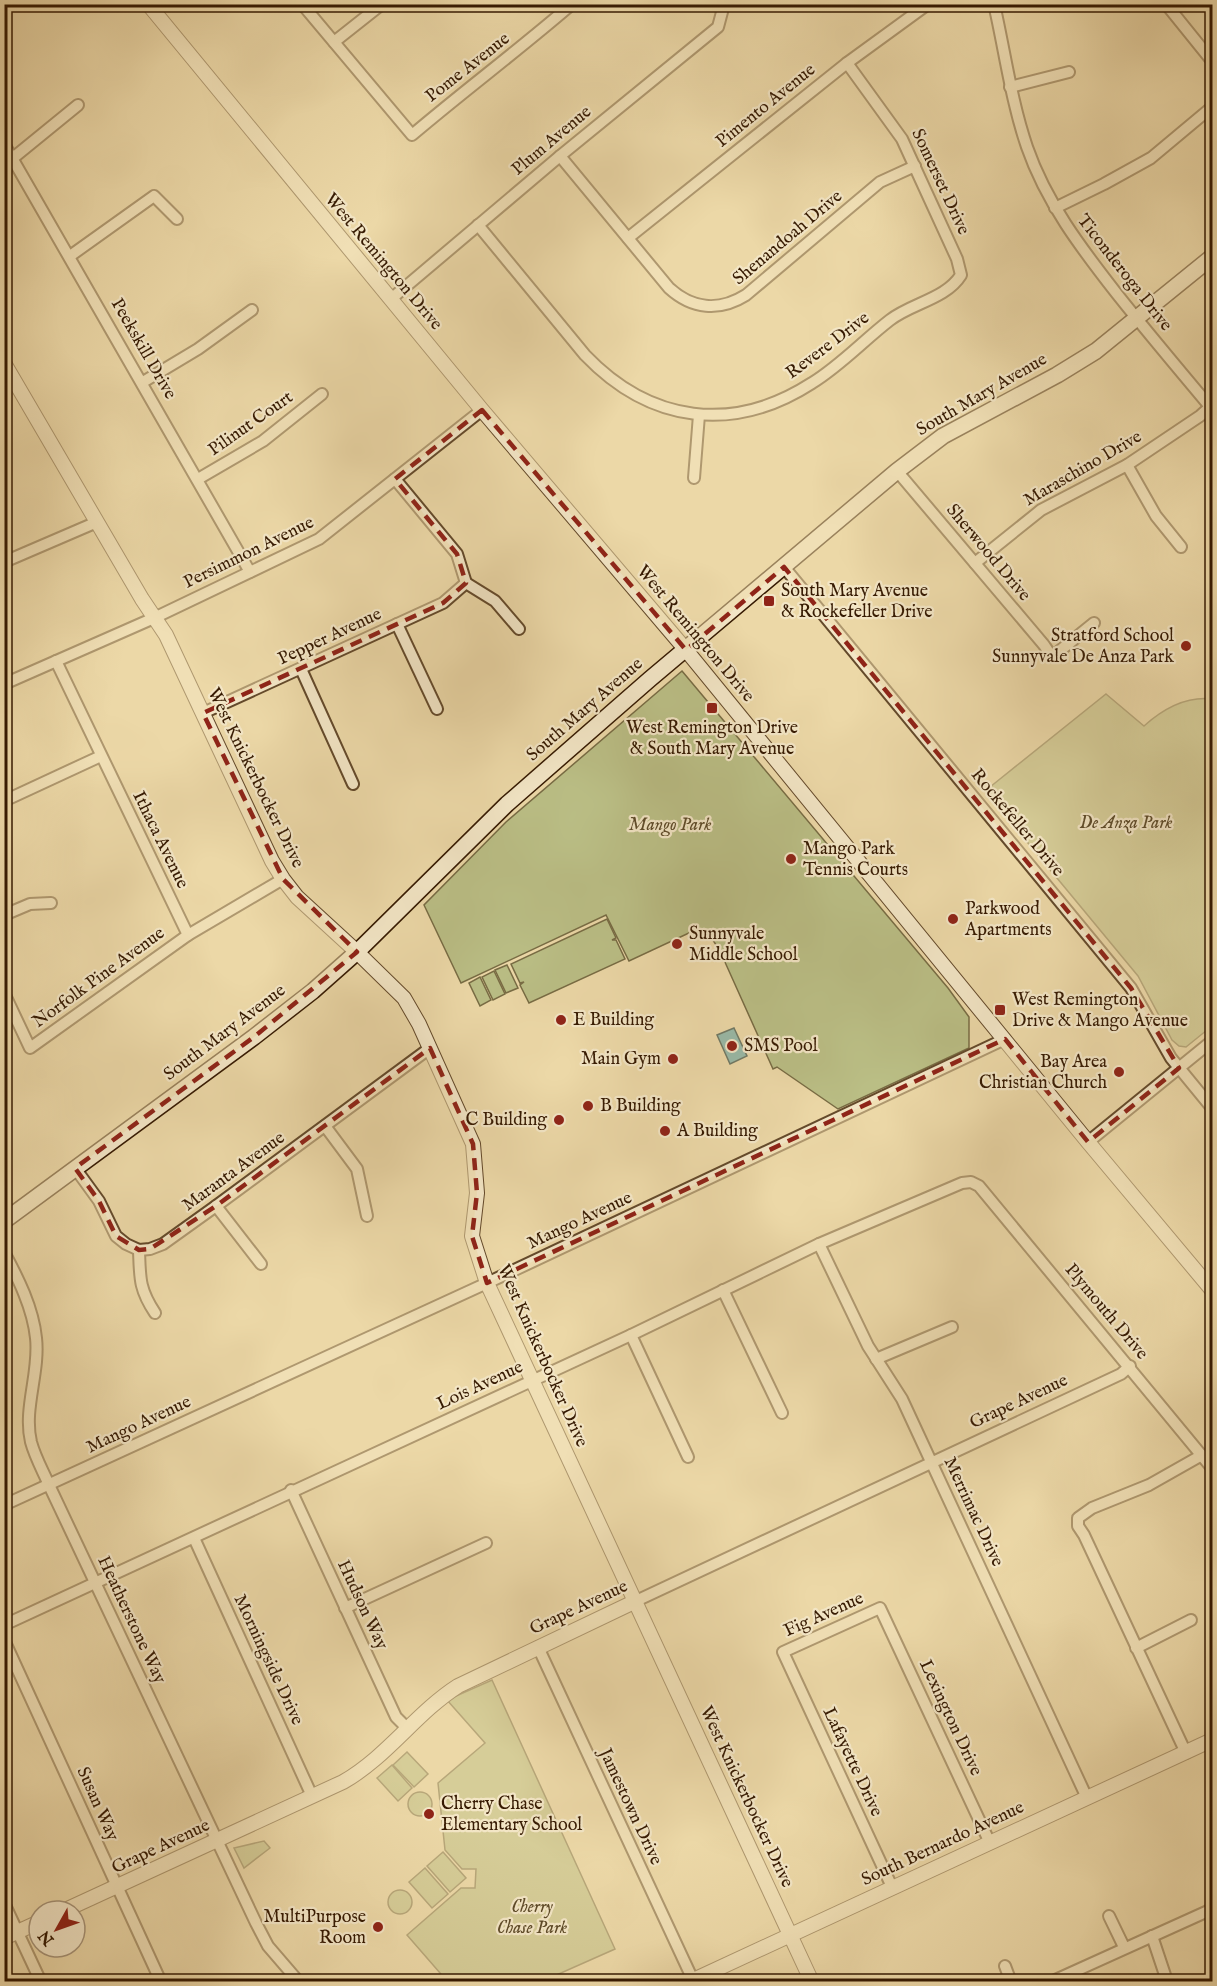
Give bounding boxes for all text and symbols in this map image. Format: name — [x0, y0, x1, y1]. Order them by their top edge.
street label: Pome Avenue — [421, 28, 515, 108]
street label: Pimento Avenue — [712, 59, 820, 153]
street label: Plum Avenue — [507, 101, 597, 181]
street label: Somerset Drive — [905, 125, 975, 239]
street label: Shenandoah Drive — [728, 185, 848, 291]
street label: West Remington Drive — [319, 189, 447, 335]
street label: Ticonderoga Drive — [1071, 210, 1177, 336]
street label: Peekskill Drive — [105, 294, 181, 404]
street label: Revere Drive — [782, 307, 874, 385]
street label: South Mary Avenue — [913, 348, 1051, 442]
street label: Pilinut Court — [204, 386, 298, 462]
street label: Maraschino Drive — [1020, 426, 1146, 512]
street label: Sherwood Drive — [941, 500, 1035, 606]
street label: Persimmon Avenue — [180, 512, 318, 594]
street label: West Remington Drive — [631, 561, 759, 707]
place label: South Mary Avenue & Rockefeller Drive — [781, 580, 933, 624]
marker: South Mary Avenue & Rockefeller Drive — [762, 594, 776, 608]
street label: Pepper Avenue — [274, 603, 386, 671]
place label: Stratford School Sunnyvale De Anza Park — [992, 625, 1174, 669]
marker: Stratford School Sunnyvale De Anza Park — [1179, 639, 1193, 653]
street label: South Mary Avenue — [522, 653, 648, 767]
street label: West Knickerbocker Drive — [201, 684, 309, 872]
marker: West Remington Drive & South Mary Avenue — [705, 701, 719, 715]
place label: West Remington Drive & South Mary Avenue — [626, 717, 798, 761]
street label: Rockefeller Drive — [965, 764, 1069, 882]
street label: Ithaca Avenue — [127, 788, 193, 892]
park label: De Anza Park — [1079, 812, 1173, 835]
park label: Mango Park — [629, 814, 711, 837]
place label: Mango Park Tennis Courts — [803, 838, 908, 882]
marker: Mango Park Tennis Courts — [784, 852, 798, 866]
place label: Parkwood Apartments — [964, 898, 1052, 942]
marker: Parkwood Apartments — [946, 912, 960, 926]
street label: Norfolk Pine Avenue — [28, 922, 170, 1034]
place label: Sunnyvale Middle School — [689, 923, 798, 967]
marker: Sunnyvale Middle School — [670, 937, 684, 951]
street label: South Mary Avenue — [159, 980, 291, 1086]
place label: West Remington Drive & Mango Avenue — [1012, 989, 1188, 1033]
marker: West Remington Drive & Mango Avenue — [993, 1003, 1007, 1017]
place label: E Building — [573, 1009, 654, 1032]
marker: E Building — [554, 1013, 568, 1027]
place label: SMS Pool — [744, 1035, 818, 1058]
marker: SMS Pool — [725, 1039, 739, 1053]
place label: Main Gym — [581, 1048, 661, 1071]
place label: Bay Area Christian Church — [979, 1051, 1107, 1095]
marker: Main Gym — [666, 1052, 680, 1066]
marker: Bay Area Christian Church — [1112, 1065, 1126, 1079]
place label: B Building — [600, 1095, 681, 1118]
marker: B Building — [581, 1099, 595, 1113]
place label: C Building — [466, 1109, 547, 1132]
marker: C Building — [552, 1113, 566, 1127]
place label: A Building — [676, 1120, 758, 1143]
marker: A Building — [658, 1124, 672, 1138]
street label: Maranta Avenue — [178, 1127, 290, 1217]
street label: Mango Avenue — [524, 1187, 636, 1255]
street label: Plymouth Drive — [1059, 1259, 1153, 1365]
street label: West Knickerbocker Drive — [491, 1261, 593, 1451]
street label: Lois Avenue — [433, 1356, 527, 1416]
street label: Grape Avenue — [966, 1369, 1072, 1435]
street label: Mango Avenue — [83, 1391, 195, 1459]
street label: Merrimac Drive — [938, 1454, 1008, 1570]
street label: Heatherstone Way — [91, 1553, 171, 1688]
street label: Hudson Way — [331, 1557, 393, 1654]
street label: Grape Avenue — [526, 1575, 632, 1641]
street label: Fig Avenue — [781, 1587, 867, 1643]
street label: Morningside Drive — [228, 1591, 308, 1729]
street label: Lexington Drive — [913, 1656, 987, 1780]
street label: West Knickerbocker Drive — [694, 1703, 798, 1891]
street label: Lafayette Drive — [817, 1704, 887, 1820]
street label: Jamestown Drive — [592, 1743, 667, 1869]
street label: Susan Way — [70, 1763, 124, 1845]
place label: Cherry Chase Elementary School — [441, 1793, 582, 1837]
street label: South Bernardo Avenue — [858, 1796, 1028, 1892]
marker: Cherry Chase Elementary School — [422, 1807, 436, 1821]
street label: Grape Avenue — [108, 1814, 214, 1880]
park label: Cherry Chase Park — [497, 1896, 567, 1940]
north arrow — [27, 1899, 87, 1959]
place label: MultiPurpose Room — [264, 1906, 366, 1950]
marker: MultiPurpose Room — [371, 1920, 385, 1934]
text: N — [35, 1926, 60, 1950]

